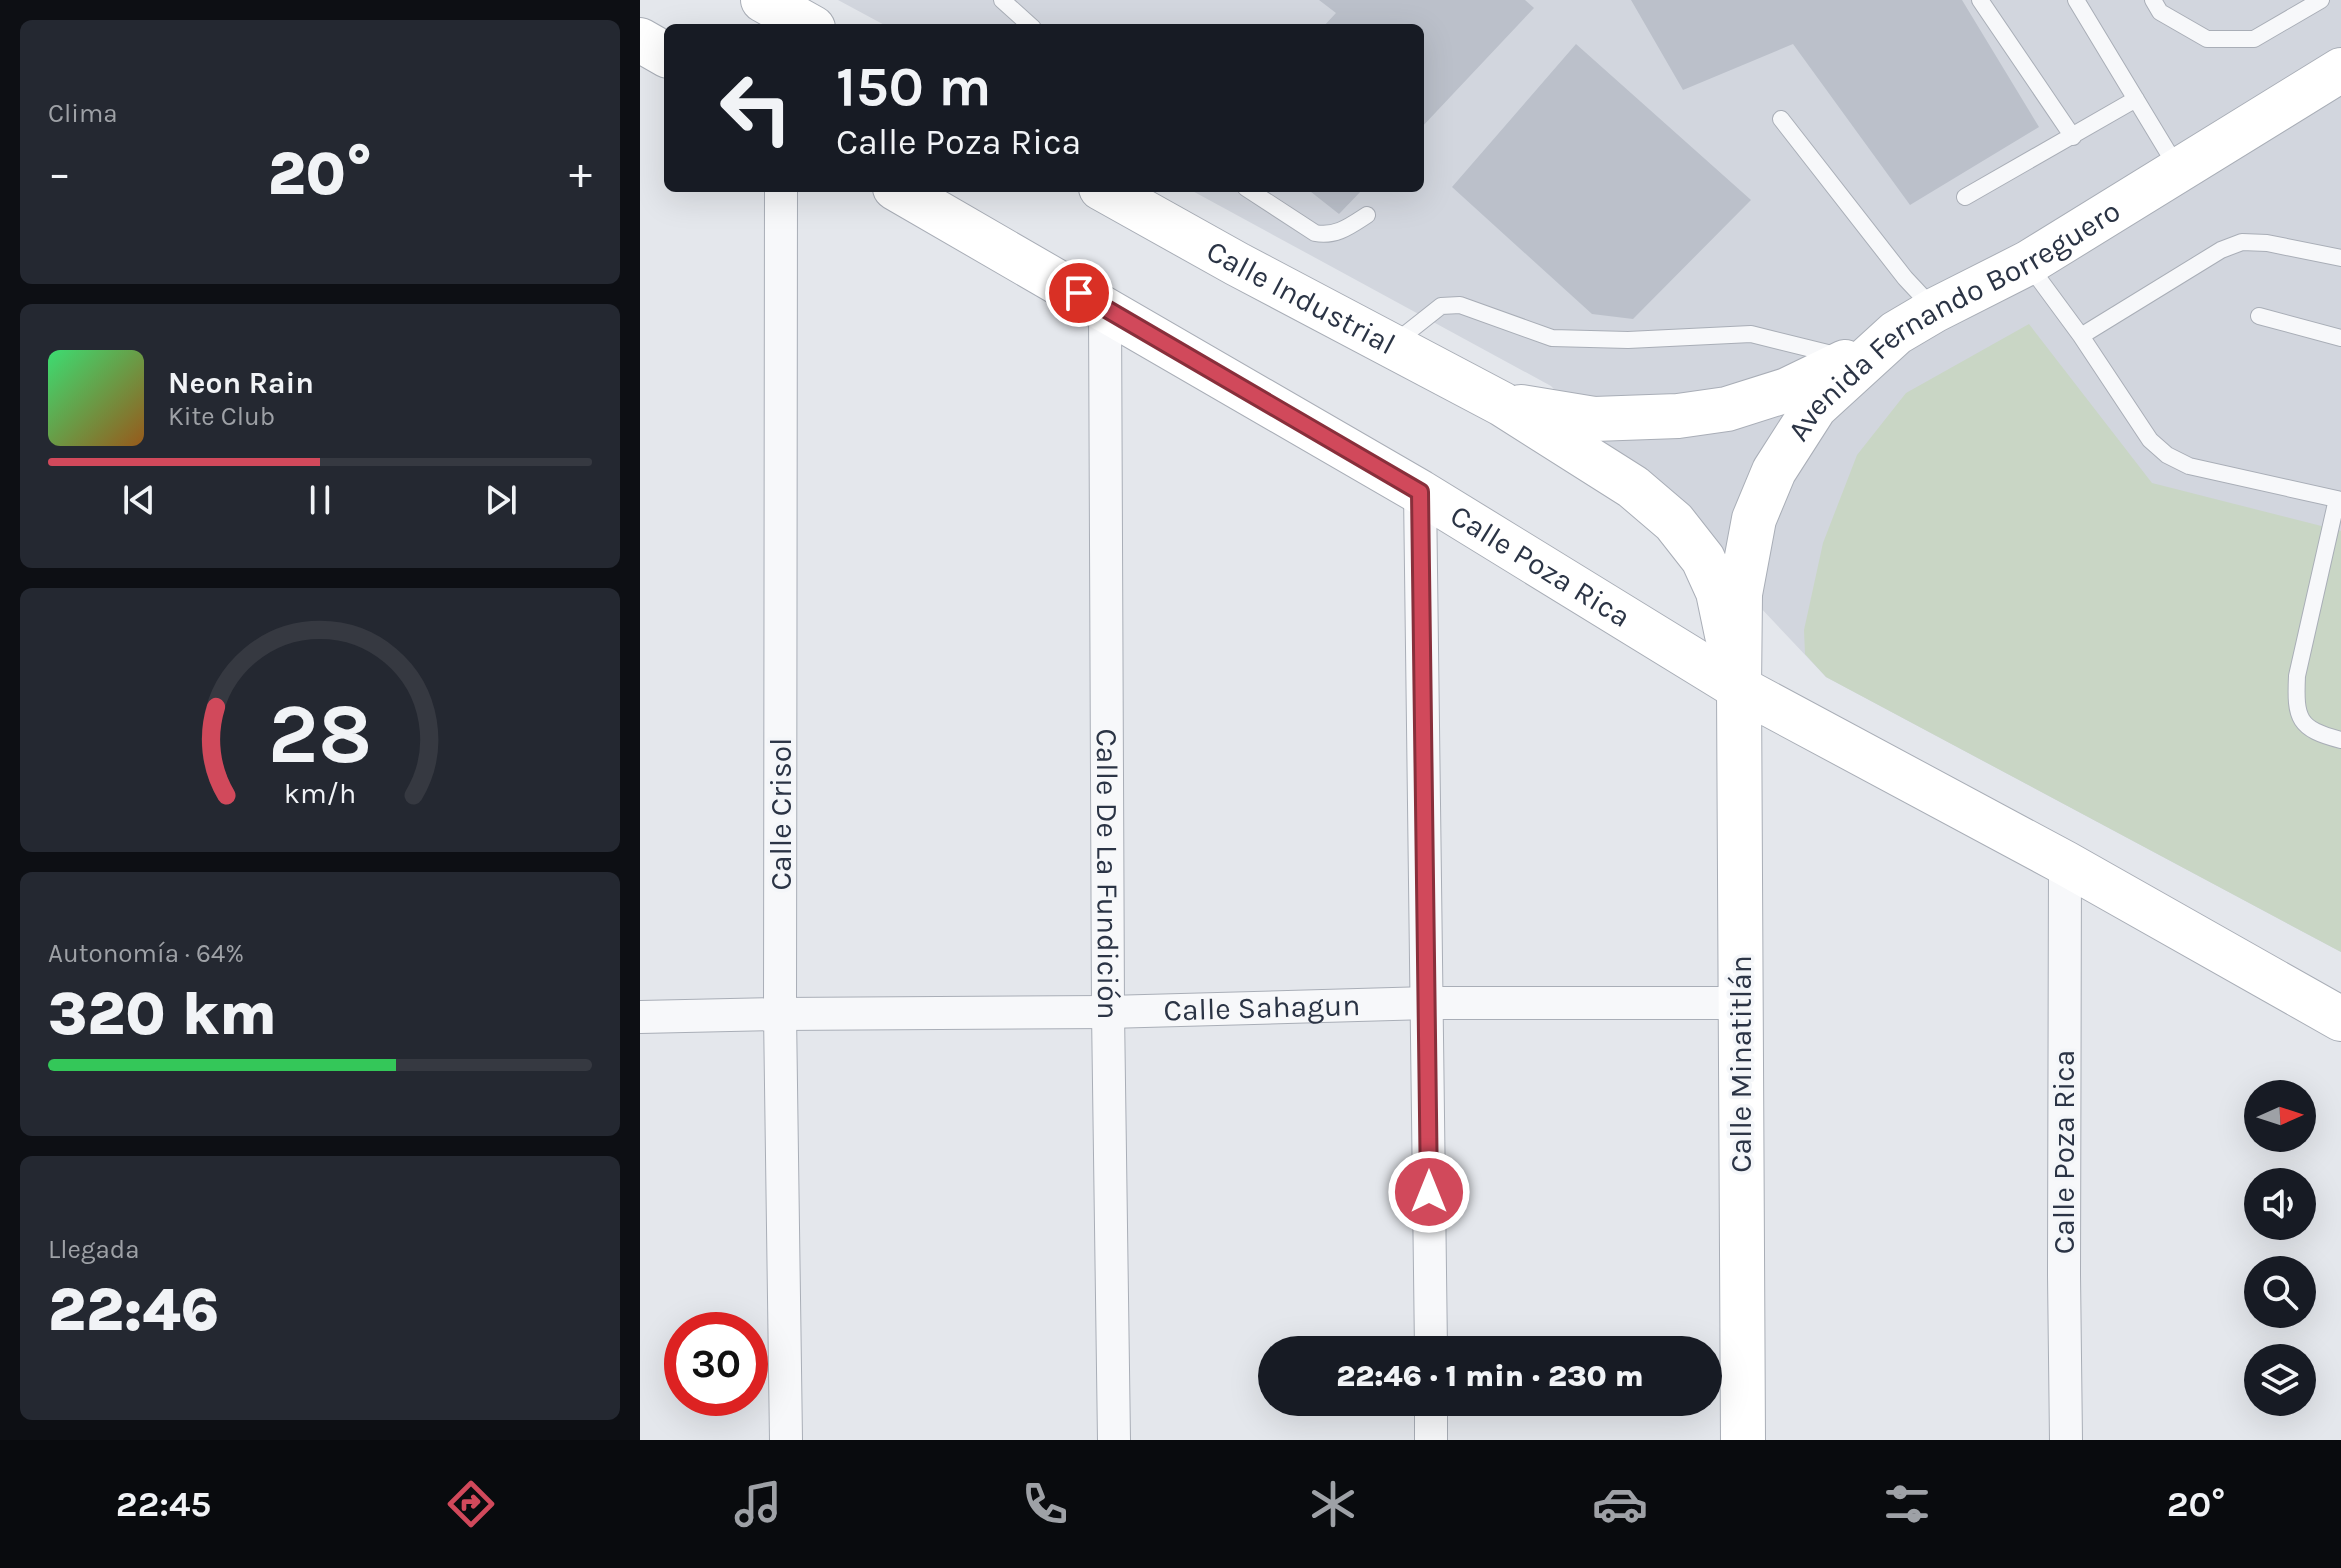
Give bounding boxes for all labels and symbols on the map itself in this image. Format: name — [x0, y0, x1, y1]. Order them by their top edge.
street label: Avenida Fernando Borreguero — [1780, 193, 2127, 448]
street label: Calle Industrial — [1200, 233, 1401, 362]
pin — [1045, 259, 1113, 327]
street label: Calle Poza Rica — [1444, 497, 1637, 635]
street label: Calle De La Fundición — [1089, 728, 1126, 1020]
street label: Calle Crisol — [763, 738, 799, 890]
street label: Calle Minatitlán — [1723, 955, 1759, 1173]
street label: Calle Sahagun — [1163, 987, 1361, 1028]
street label: Calle Poza Rica — [2046, 1050, 2082, 1254]
north arrow — [2244, 1080, 2316, 1152]
position arrow — [1387, 1150, 1471, 1234]
speed limit sign: 30 — [664, 1312, 768, 1416]

